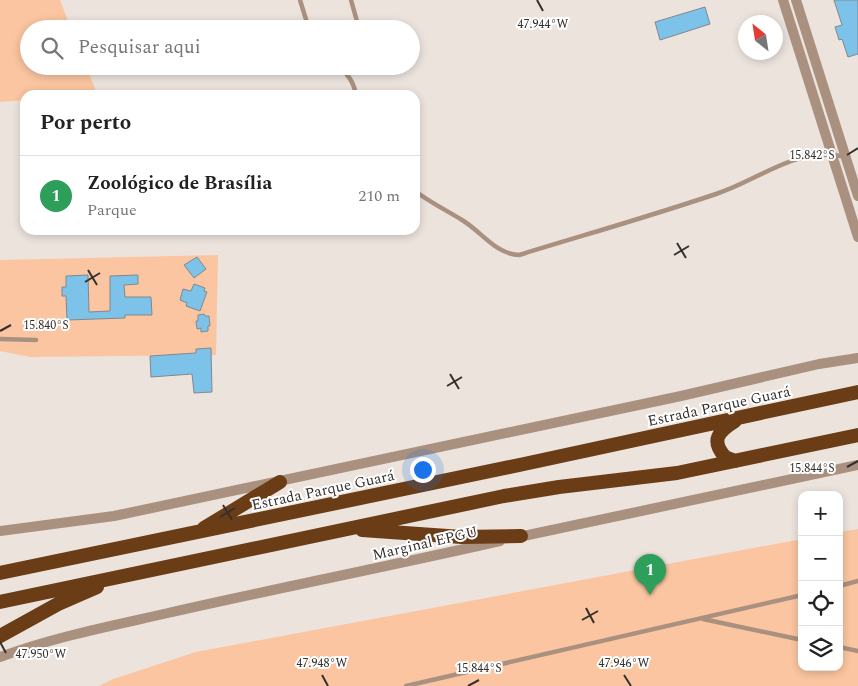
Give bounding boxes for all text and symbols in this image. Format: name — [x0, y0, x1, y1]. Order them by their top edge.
text: 47.944°W — [518, 15, 569, 34]
north arrow — [738, 15, 783, 60]
search box — [20, 20, 420, 75]
text: Pesquisar aqui — [78, 33, 201, 62]
icon: search — [38, 34, 66, 62]
text: Por perto — [40, 107, 131, 139]
text: 15.842°S — [789, 146, 835, 165]
text: Zoológico de Brasília — [87, 169, 272, 198]
text: 1 — [52, 184, 60, 208]
text: 210 m — [358, 184, 400, 208]
text: Parque — [87, 198, 137, 222]
text: 15.840°S — [23, 316, 69, 335]
street label: Estrada Parque Guará — [646, 380, 793, 433]
your location — [410, 457, 436, 483]
text: 15.844°S — [789, 459, 835, 478]
street label: Estrada Parque Guará — [250, 464, 397, 517]
map controls — [798, 491, 843, 671]
button: + — [798, 491, 843, 536]
street label: Marginal EPGU — [370, 520, 480, 567]
button: − — [798, 536, 843, 581]
pin: 1 — [634, 554, 666, 595]
button: locate — [798, 581, 843, 626]
button: layers — [798, 626, 843, 671]
text: 47.950°W — [16, 645, 67, 664]
text: 47.948°W — [297, 654, 348, 673]
text: 47.946°W — [599, 654, 650, 673]
text: 15.844°S — [456, 659, 502, 678]

